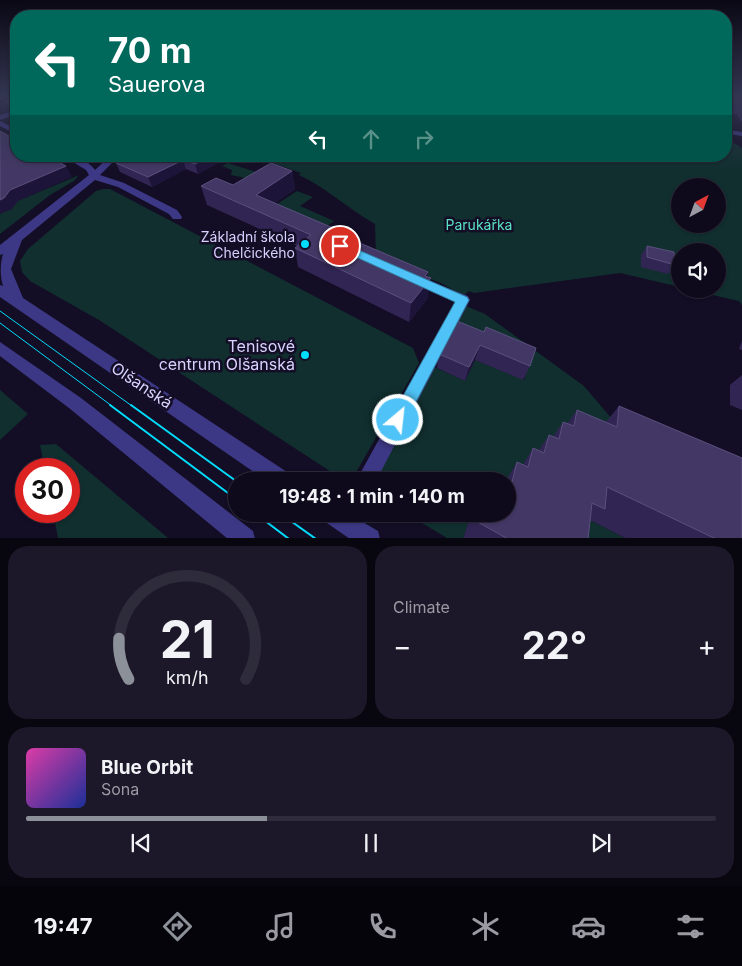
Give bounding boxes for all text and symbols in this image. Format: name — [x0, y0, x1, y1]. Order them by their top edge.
text: 70 m — [108, 29, 192, 71]
icon: left — [25, 30, 90, 95]
text: Sauerova — [108, 71, 206, 97]
icon: left — [304, 125, 332, 153]
icon: ahead — [357, 125, 385, 153]
icon: right — [410, 125, 438, 153]
north arrow — [671, 178, 726, 232]
map controls — [671, 178, 726, 298]
park label: Parukářka — [446, 216, 512, 233]
pin — [319, 225, 361, 267]
place label: Základní škola Chelčického — [201, 228, 295, 261]
icon: arrive — [326, 232, 354, 260]
marker: Základní škola Chelčického — [299, 238, 311, 250]
button: sound — [671, 243, 726, 298]
place label: Tenisové centrum Olšanská — [159, 336, 295, 374]
marker: Tenisové centrum Olšanská — [299, 349, 311, 361]
street label: Olšanská — [108, 357, 176, 413]
position arrow — [371, 393, 423, 445]
speed limit sign: 30 — [15, 458, 80, 523]
text: 19:48 · 1 min · 140 m — [279, 485, 465, 508]
text: Climate — [393, 597, 450, 617]
text: 21 — [160, 608, 215, 671]
text: 22° — [522, 622, 587, 668]
text: − — [393, 629, 412, 663]
text: + — [697, 629, 716, 663]
text: km/h — [166, 667, 209, 688]
text: Blue Orbit — [101, 756, 193, 779]
text: Sona — [101, 779, 139, 799]
icon: previous — [127, 829, 155, 857]
icon: pause — [357, 829, 385, 857]
icon: next — [587, 829, 615, 857]
icon: directions — [160, 909, 195, 944]
icon: music — [263, 909, 298, 944]
icon: phone — [365, 909, 400, 944]
icon: climate — [468, 909, 503, 944]
icon: car — [571, 909, 606, 944]
icon: filters — [673, 909, 708, 944]
text: 19:47 — [34, 913, 93, 939]

